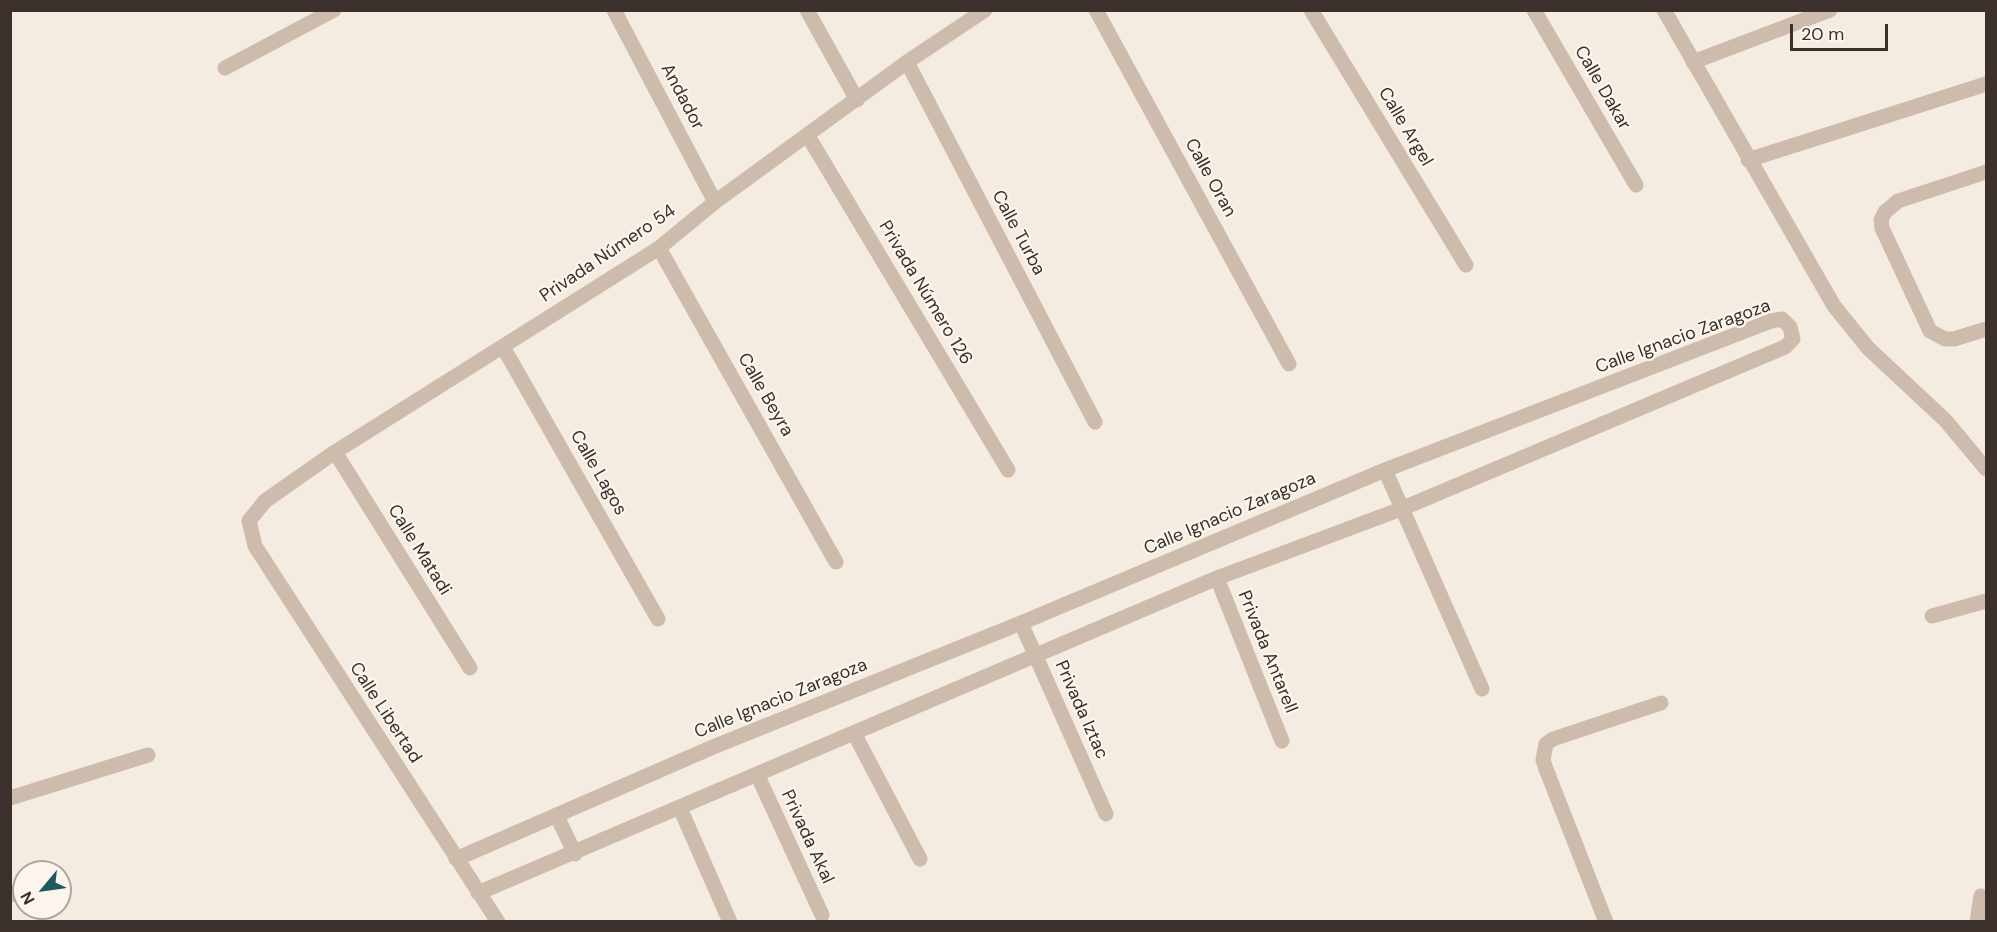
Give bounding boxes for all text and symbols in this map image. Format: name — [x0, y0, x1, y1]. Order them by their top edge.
scale bar — [1793, 12, 1890, 50]
text: 20 m — [1801, 22, 1844, 46]
street label: Calle Dakar — [1569, 42, 1635, 134]
street label: Andador — [656, 60, 708, 134]
street label: Calle Argel — [1373, 84, 1437, 170]
street label: Calle Oran — [1180, 135, 1240, 221]
street label: Calle Turba — [987, 187, 1049, 279]
street label: Privada Número 54 — [536, 201, 680, 307]
street label: Privada Número 126 — [873, 217, 977, 369]
street label: Calle Ignacio Zaragoza — [1593, 295, 1773, 379]
street label: Calle Beyra — [732, 349, 798, 441]
street label: Calle Lagos — [565, 427, 631, 519]
street label: Calle Ignacio Zaragoza — [1141, 468, 1319, 560]
street label: Calle Matadi — [383, 501, 455, 599]
street label: Privada Antarell — [1233, 588, 1301, 716]
street label: Calle Ignacio Zaragoza — [691, 654, 871, 744]
street label: Privada Iztac — [1050, 657, 1112, 763]
street label: Calle Libertad — [344, 659, 426, 767]
street label: Privada Akal — [776, 787, 838, 887]
north arrow — [12, 860, 72, 920]
text: N — [16, 888, 40, 908]

